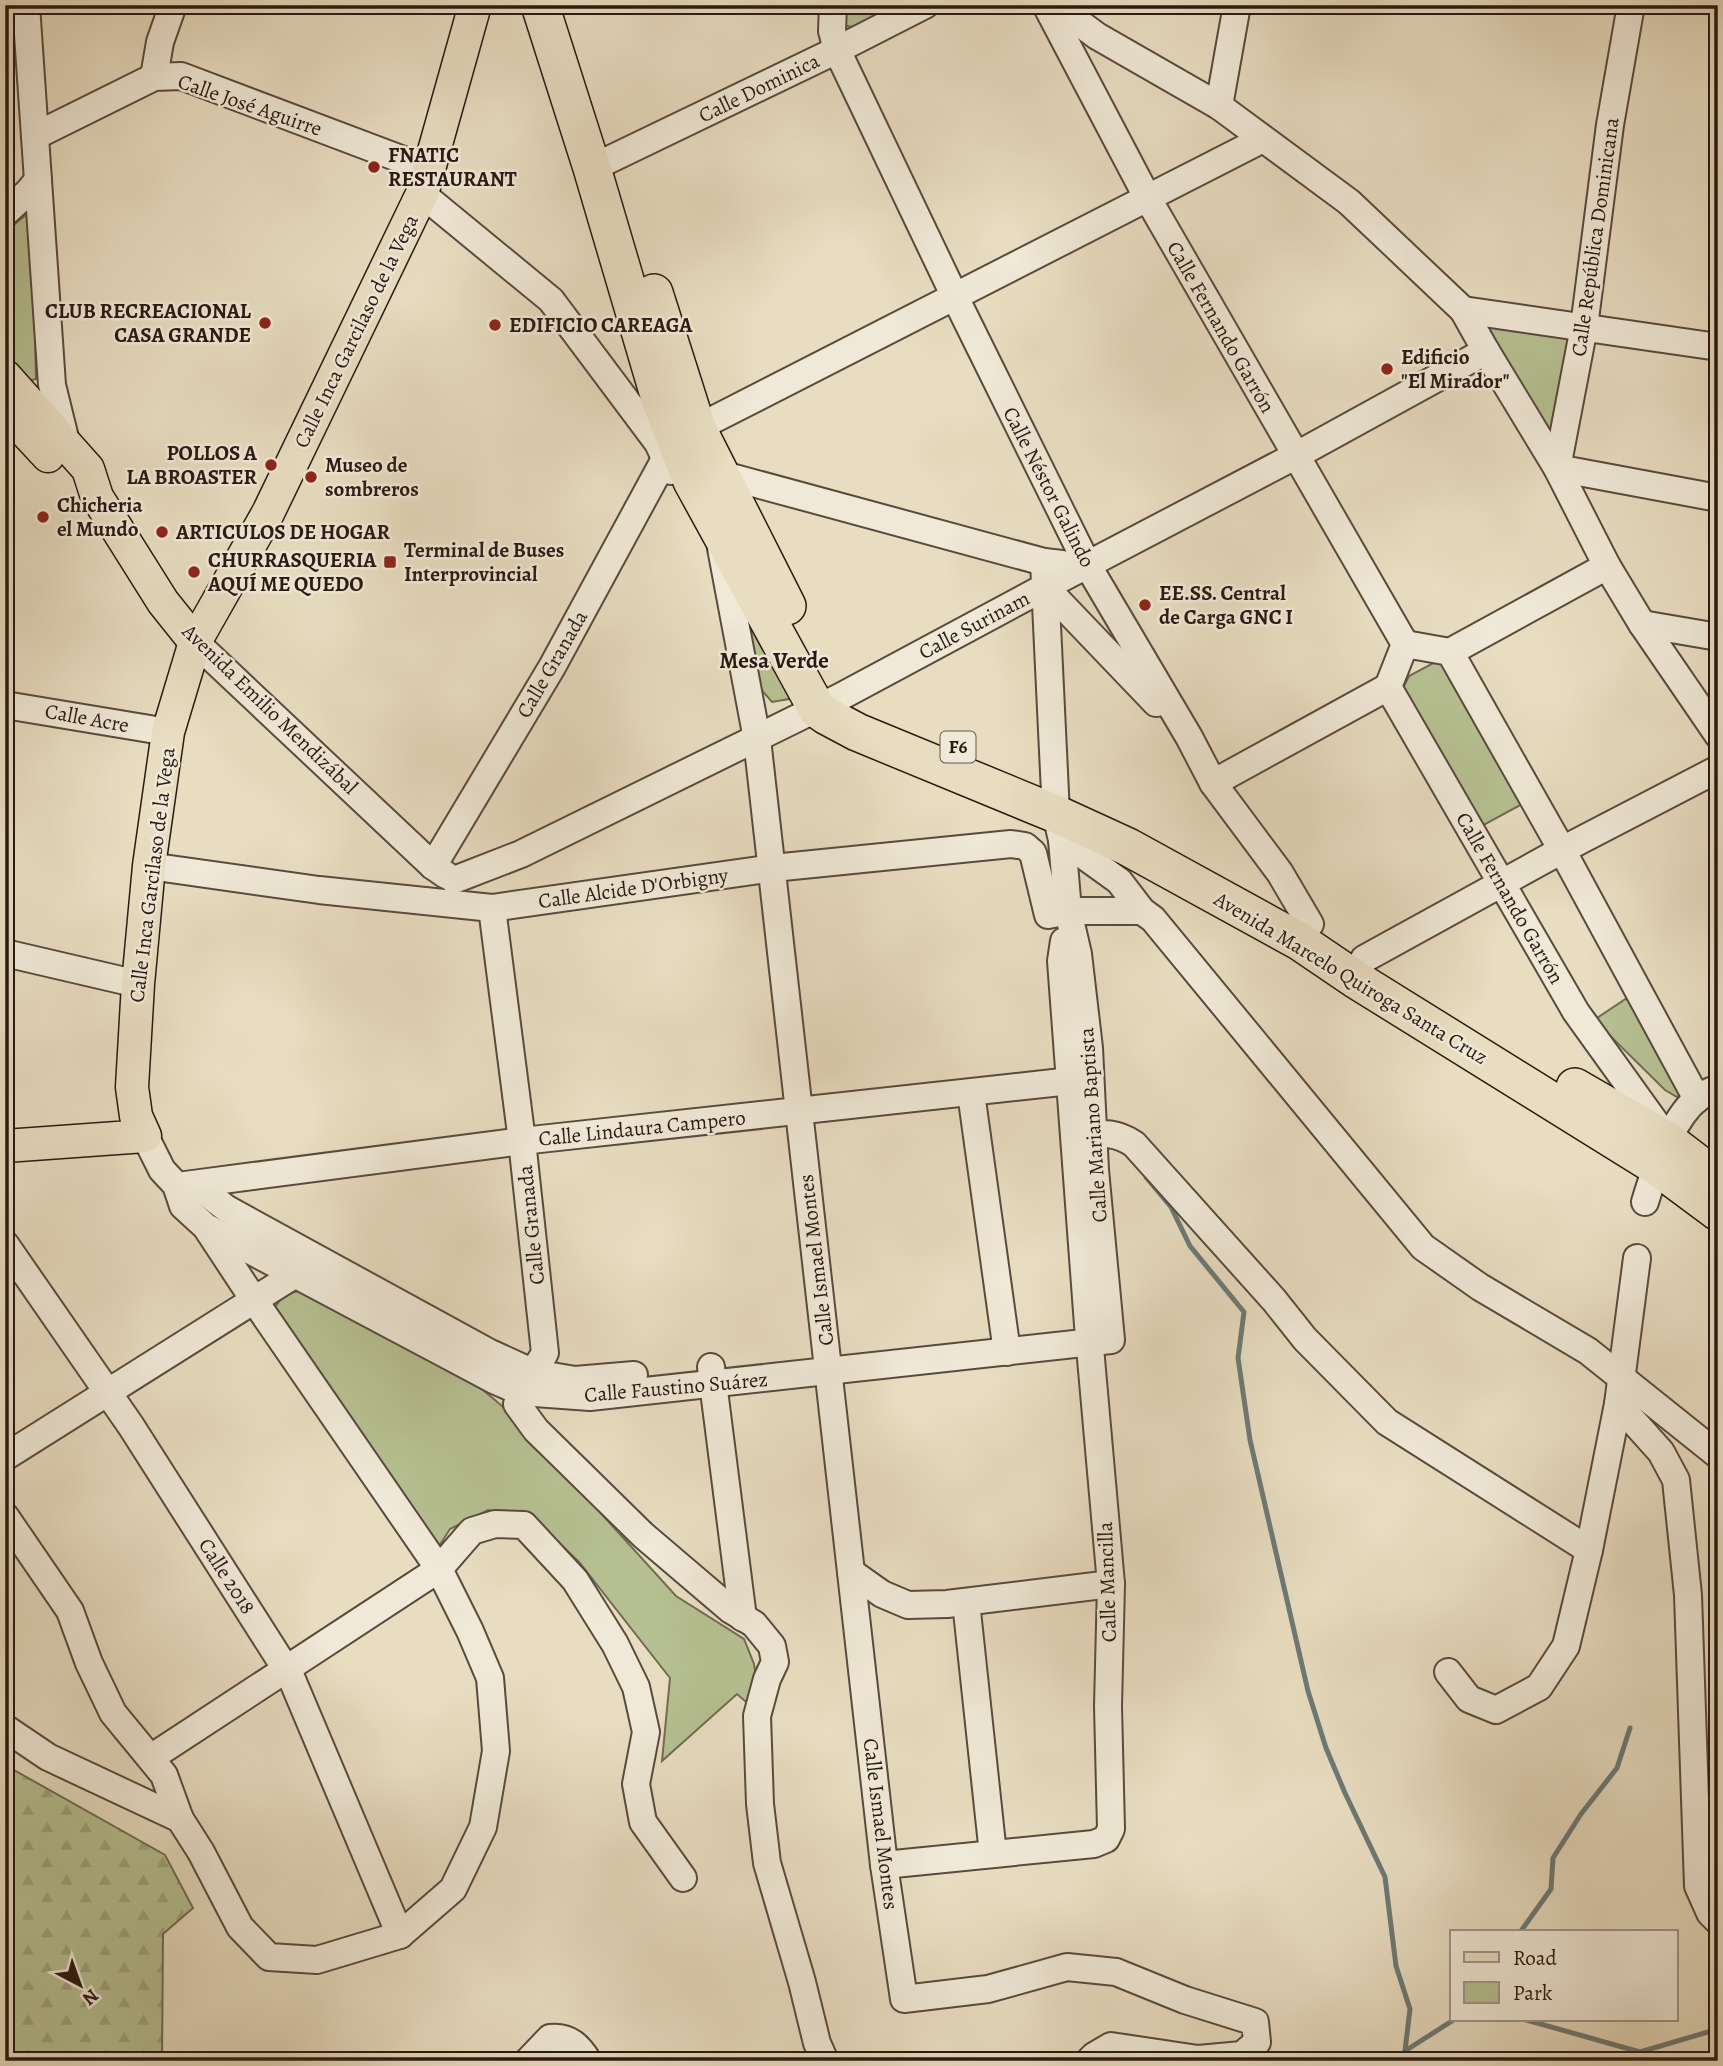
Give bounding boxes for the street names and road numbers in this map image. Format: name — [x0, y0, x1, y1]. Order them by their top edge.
street label: Calle Dominica — [694, 47, 824, 129]
street label: Calle José Aguirre — [174, 67, 326, 143]
street label: Calle República Dominicana — [1564, 116, 1626, 358]
street label: Calle Inca Garcilaso de la Vega — [287, 209, 425, 453]
street label: Calle Fernando Garrón — [1160, 236, 1282, 418]
street label: Calle Néstor Galindo — [996, 402, 1102, 572]
street label: Calle Surinam — [914, 584, 1034, 666]
street label: Calle Granada — [510, 605, 594, 723]
street label: Avenida Emilio Mendizábal — [175, 617, 364, 800]
street label: Calle Acre — [43, 697, 131, 739]
road number: F6 — [940, 732, 976, 762]
street label: Calle Inca Garcilaso de la Vega — [122, 746, 182, 1004]
street label: Calle Fernando Garrón — [1449, 807, 1571, 989]
street label: Calle Alcide D'Orbigny — [536, 861, 730, 915]
street label: Avenida Marcelo Quiroga Santa Cruz — [1208, 884, 1493, 1071]
street label: Calle Mariano Baptista — [1072, 1026, 1114, 1223]
street label: Calle Lindaura Campero — [537, 1103, 747, 1153]
street label: Calle Granada — [511, 1164, 551, 1286]
street label: Calle Ismael Montes — [792, 1173, 840, 1347]
street label: Calle Faustino Suárez — [583, 1365, 769, 1409]
street label: Calle Mancilla — [1091, 1521, 1123, 1643]
street label: Calle 2018 — [192, 1533, 262, 1619]
street label: Calle Ismael Montes — [857, 1737, 905, 1911]

